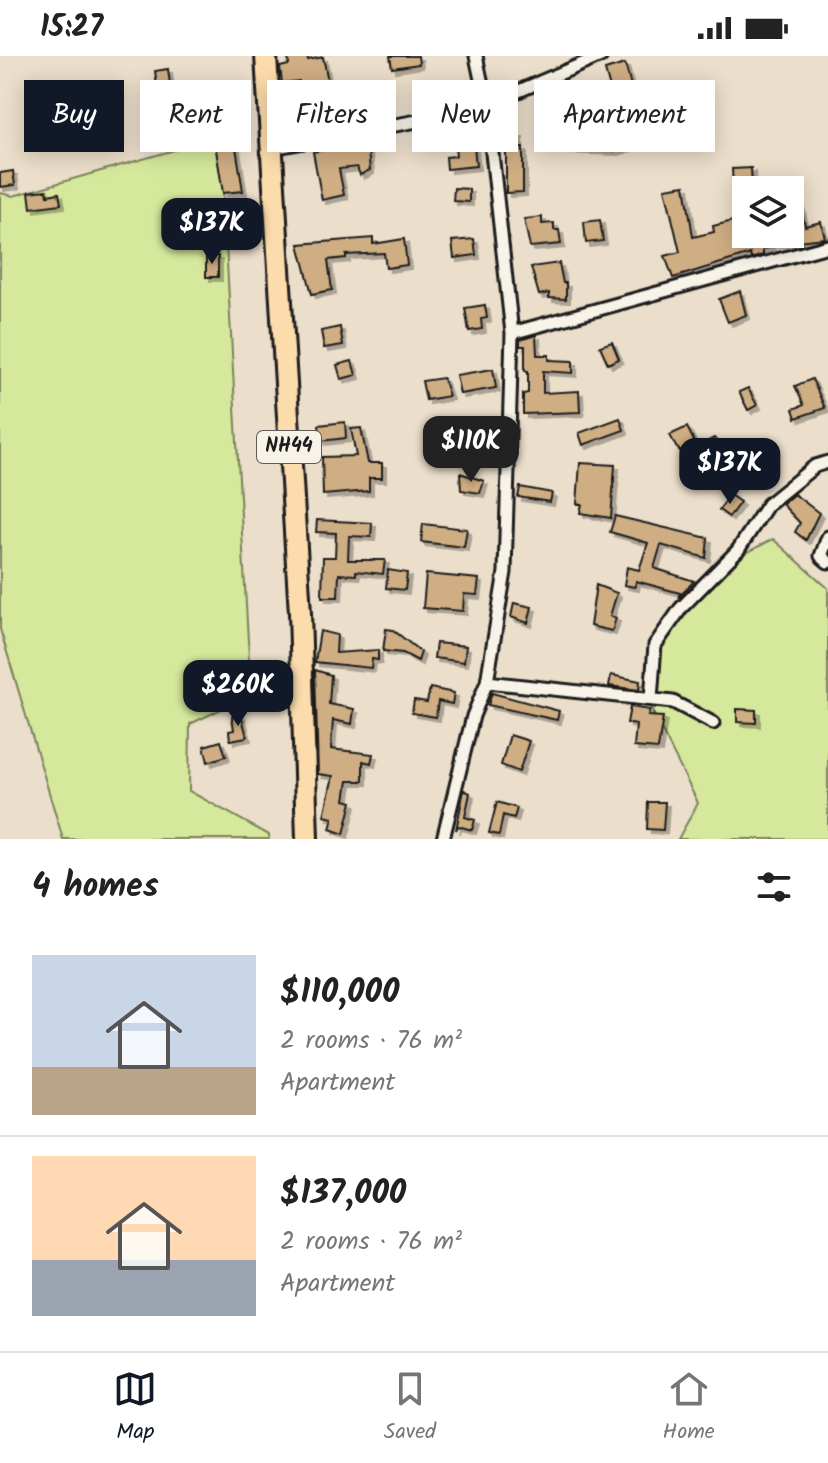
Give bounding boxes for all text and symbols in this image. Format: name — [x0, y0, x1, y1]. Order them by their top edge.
text: 15:27 — [40, 4, 103, 52]
chip: Buy — [24, 80, 124, 152]
chip: Rent — [140, 80, 251, 152]
chip: Filters — [267, 80, 396, 152]
chip: New — [412, 80, 518, 152]
chip: Apartment — [534, 80, 715, 152]
map controls — [732, 176, 804, 248]
button: layers — [732, 176, 804, 248]
pin: $137K — [156, 198, 268, 266]
text: $137K — [179, 203, 245, 245]
pin: $110K — [415, 416, 527, 484]
text: $110K — [441, 421, 501, 463]
road number: NH44 — [257, 431, 321, 463]
pin: $137K — [674, 438, 786, 506]
text: $137K — [697, 443, 763, 485]
pin: $260K — [182, 660, 294, 728]
text: $260K — [201, 665, 275, 707]
text: 4 homes — [32, 860, 159, 914]
icon: filters — [752, 865, 796, 909]
text: $110,000 — [280, 966, 399, 1020]
icon: home — [96, 987, 192, 1083]
text: 2 rooms · 76 m² — [280, 1020, 462, 1062]
text: Apartment — [280, 1062, 395, 1104]
text: $137,000 — [280, 1167, 406, 1221]
icon: home — [96, 1188, 192, 1284]
text: 2 rooms · 76 m² — [280, 1221, 462, 1263]
text: Apartment — [280, 1263, 395, 1305]
tab: Map — [113, 1367, 157, 1450]
tab: Saved — [384, 1367, 436, 1450]
tab: Home — [663, 1367, 715, 1450]

